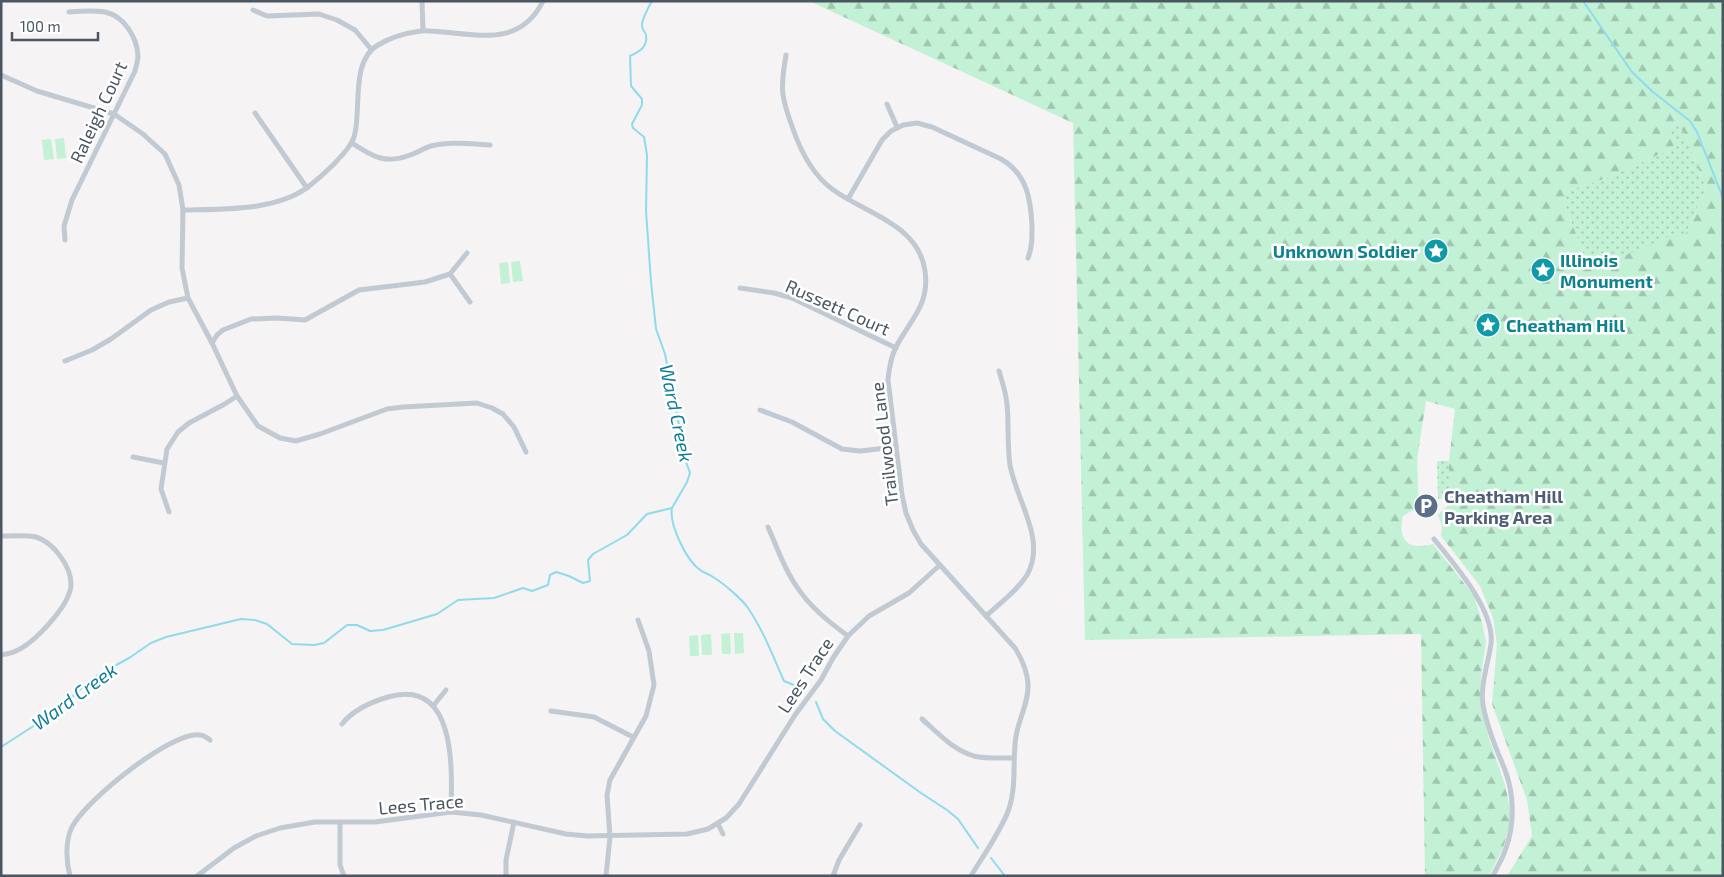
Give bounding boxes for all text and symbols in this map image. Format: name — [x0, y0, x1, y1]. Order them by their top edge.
scale bar — [12, 10, 99, 42]
text: 100 m — [20, 17, 61, 35]
street label: Raleigh Court — [65, 57, 131, 166]
place icon: Unknown Soldier — [1423, 238, 1449, 264]
place label: Unknown Soldier — [1273, 240, 1418, 262]
place label: Illinois Monument — [1560, 249, 1653, 292]
place icon: Illinois Monument — [1530, 257, 1556, 283]
street label: Russett Court — [782, 274, 894, 340]
place icon: Cheatham Hill — [1475, 312, 1501, 338]
place label: Cheatham Hill — [1506, 314, 1625, 336]
water label: Ward Creek — [655, 362, 699, 464]
street label: Trailwood Lane — [866, 381, 902, 507]
place label: Cheatham Hill Parking Area — [1444, 485, 1563, 528]
parking icon: Cheatham Hill Parking Area — [1413, 493, 1439, 519]
street label: Lees Trace — [772, 633, 838, 717]
water label: Ward Creek — [27, 657, 121, 735]
street label: Lees Trace — [377, 789, 465, 819]

